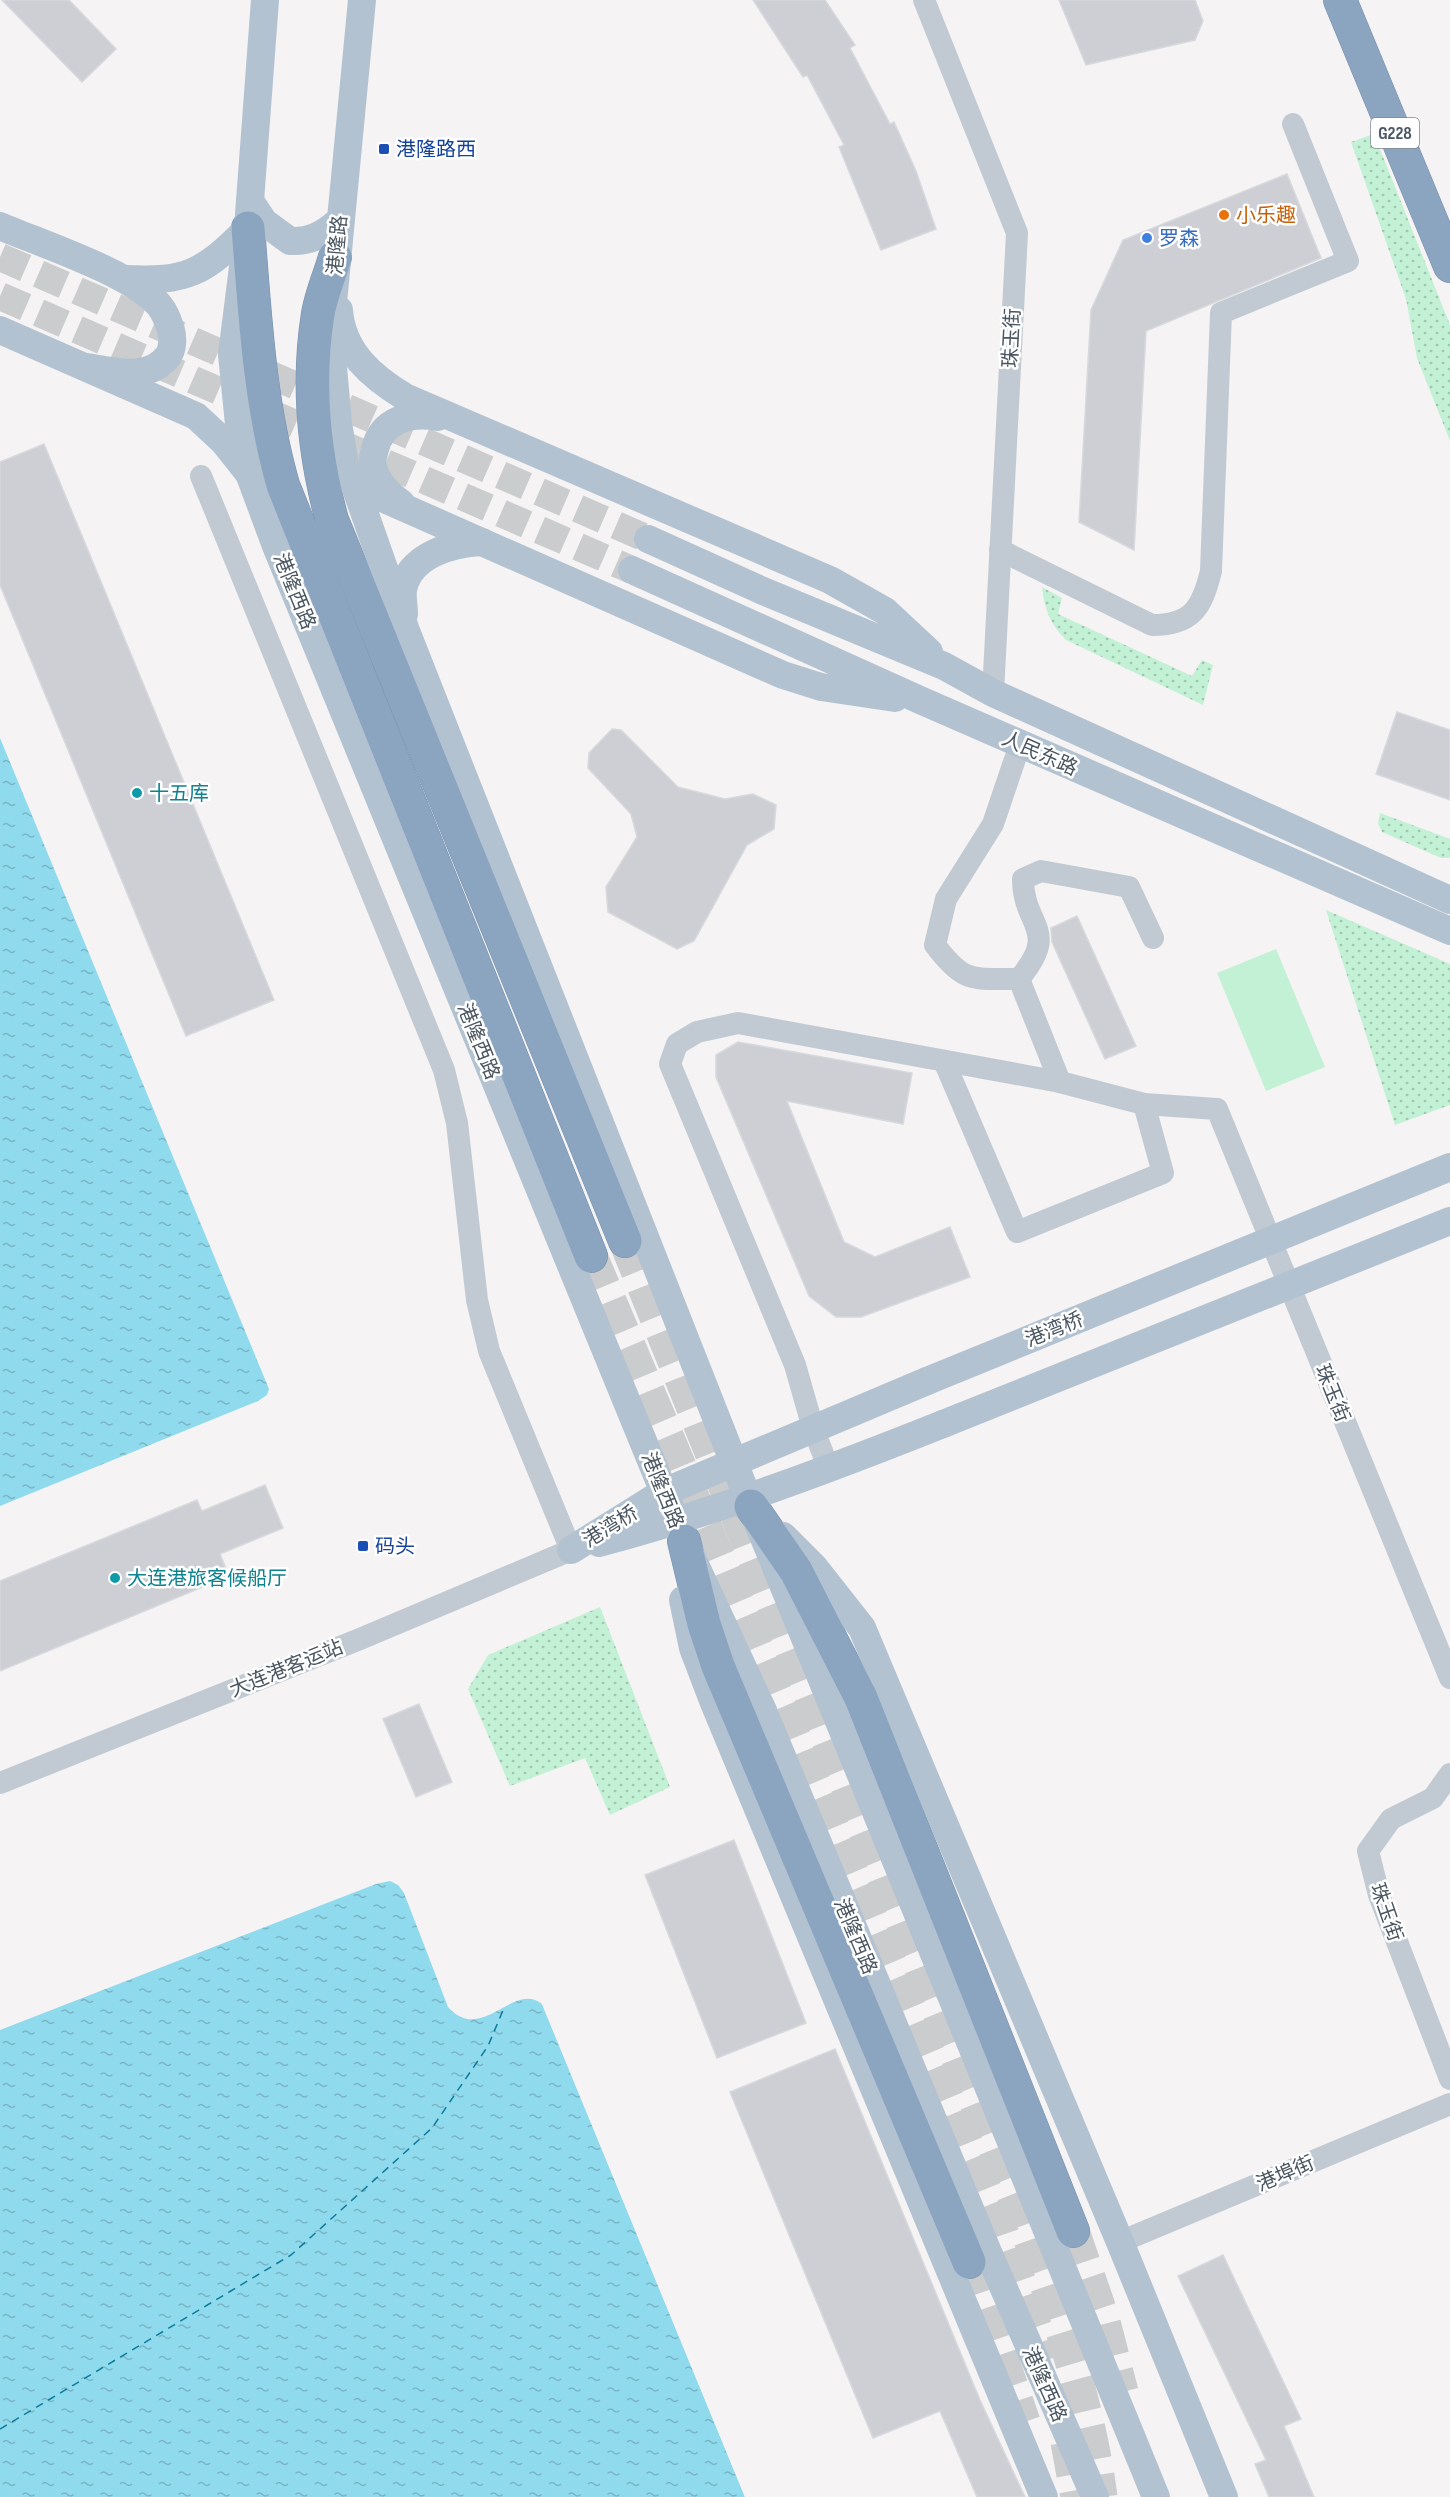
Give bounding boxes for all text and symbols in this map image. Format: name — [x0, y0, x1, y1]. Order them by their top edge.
road number: G228 — [1371, 118, 1419, 148]
place label: 港隆路西 — [396, 138, 476, 162]
marker: 港隆路西 — [377, 142, 391, 156]
place label: 小乐趣 — [1236, 204, 1296, 228]
marker: 小乐趣 — [1217, 208, 1231, 222]
street label: 港隆路 — [323, 214, 353, 276]
place label: 罗森 — [1159, 227, 1199, 251]
marker: 罗森 — [1140, 231, 1154, 245]
street label: 珠玉街 — [998, 307, 1026, 369]
street label: 港隆西路 — [268, 550, 320, 633]
street label: 人民东路 — [998, 727, 1081, 781]
place label: 十五库 — [149, 782, 209, 806]
marker: 十五库 — [130, 786, 144, 800]
street label: 港隆西路 — [452, 1000, 504, 1083]
street label: 港湾桥 — [1022, 1308, 1087, 1352]
street label: 珠玉街 — [1310, 1361, 1354, 1426]
street label: 港隆西路 — [636, 1449, 688, 1532]
street label: 港湾桥 — [579, 1501, 642, 1553]
place label: 码头 — [375, 1535, 415, 1559]
marker: 码头 — [356, 1539, 370, 1553]
place label: 大连港旅客候船厅 — [127, 1567, 287, 1591]
marker: 大连港旅客候船厅 — [108, 1571, 122, 1585]
street label: 大连港客运站 — [226, 1635, 347, 1703]
street label: 珠玉街 — [1365, 1880, 1407, 1945]
street label: 港隆西路 — [828, 1895, 882, 1978]
street label: 港埠街 — [1253, 2151, 1318, 2197]
street label: 港隆西路 — [1017, 2343, 1071, 2426]

